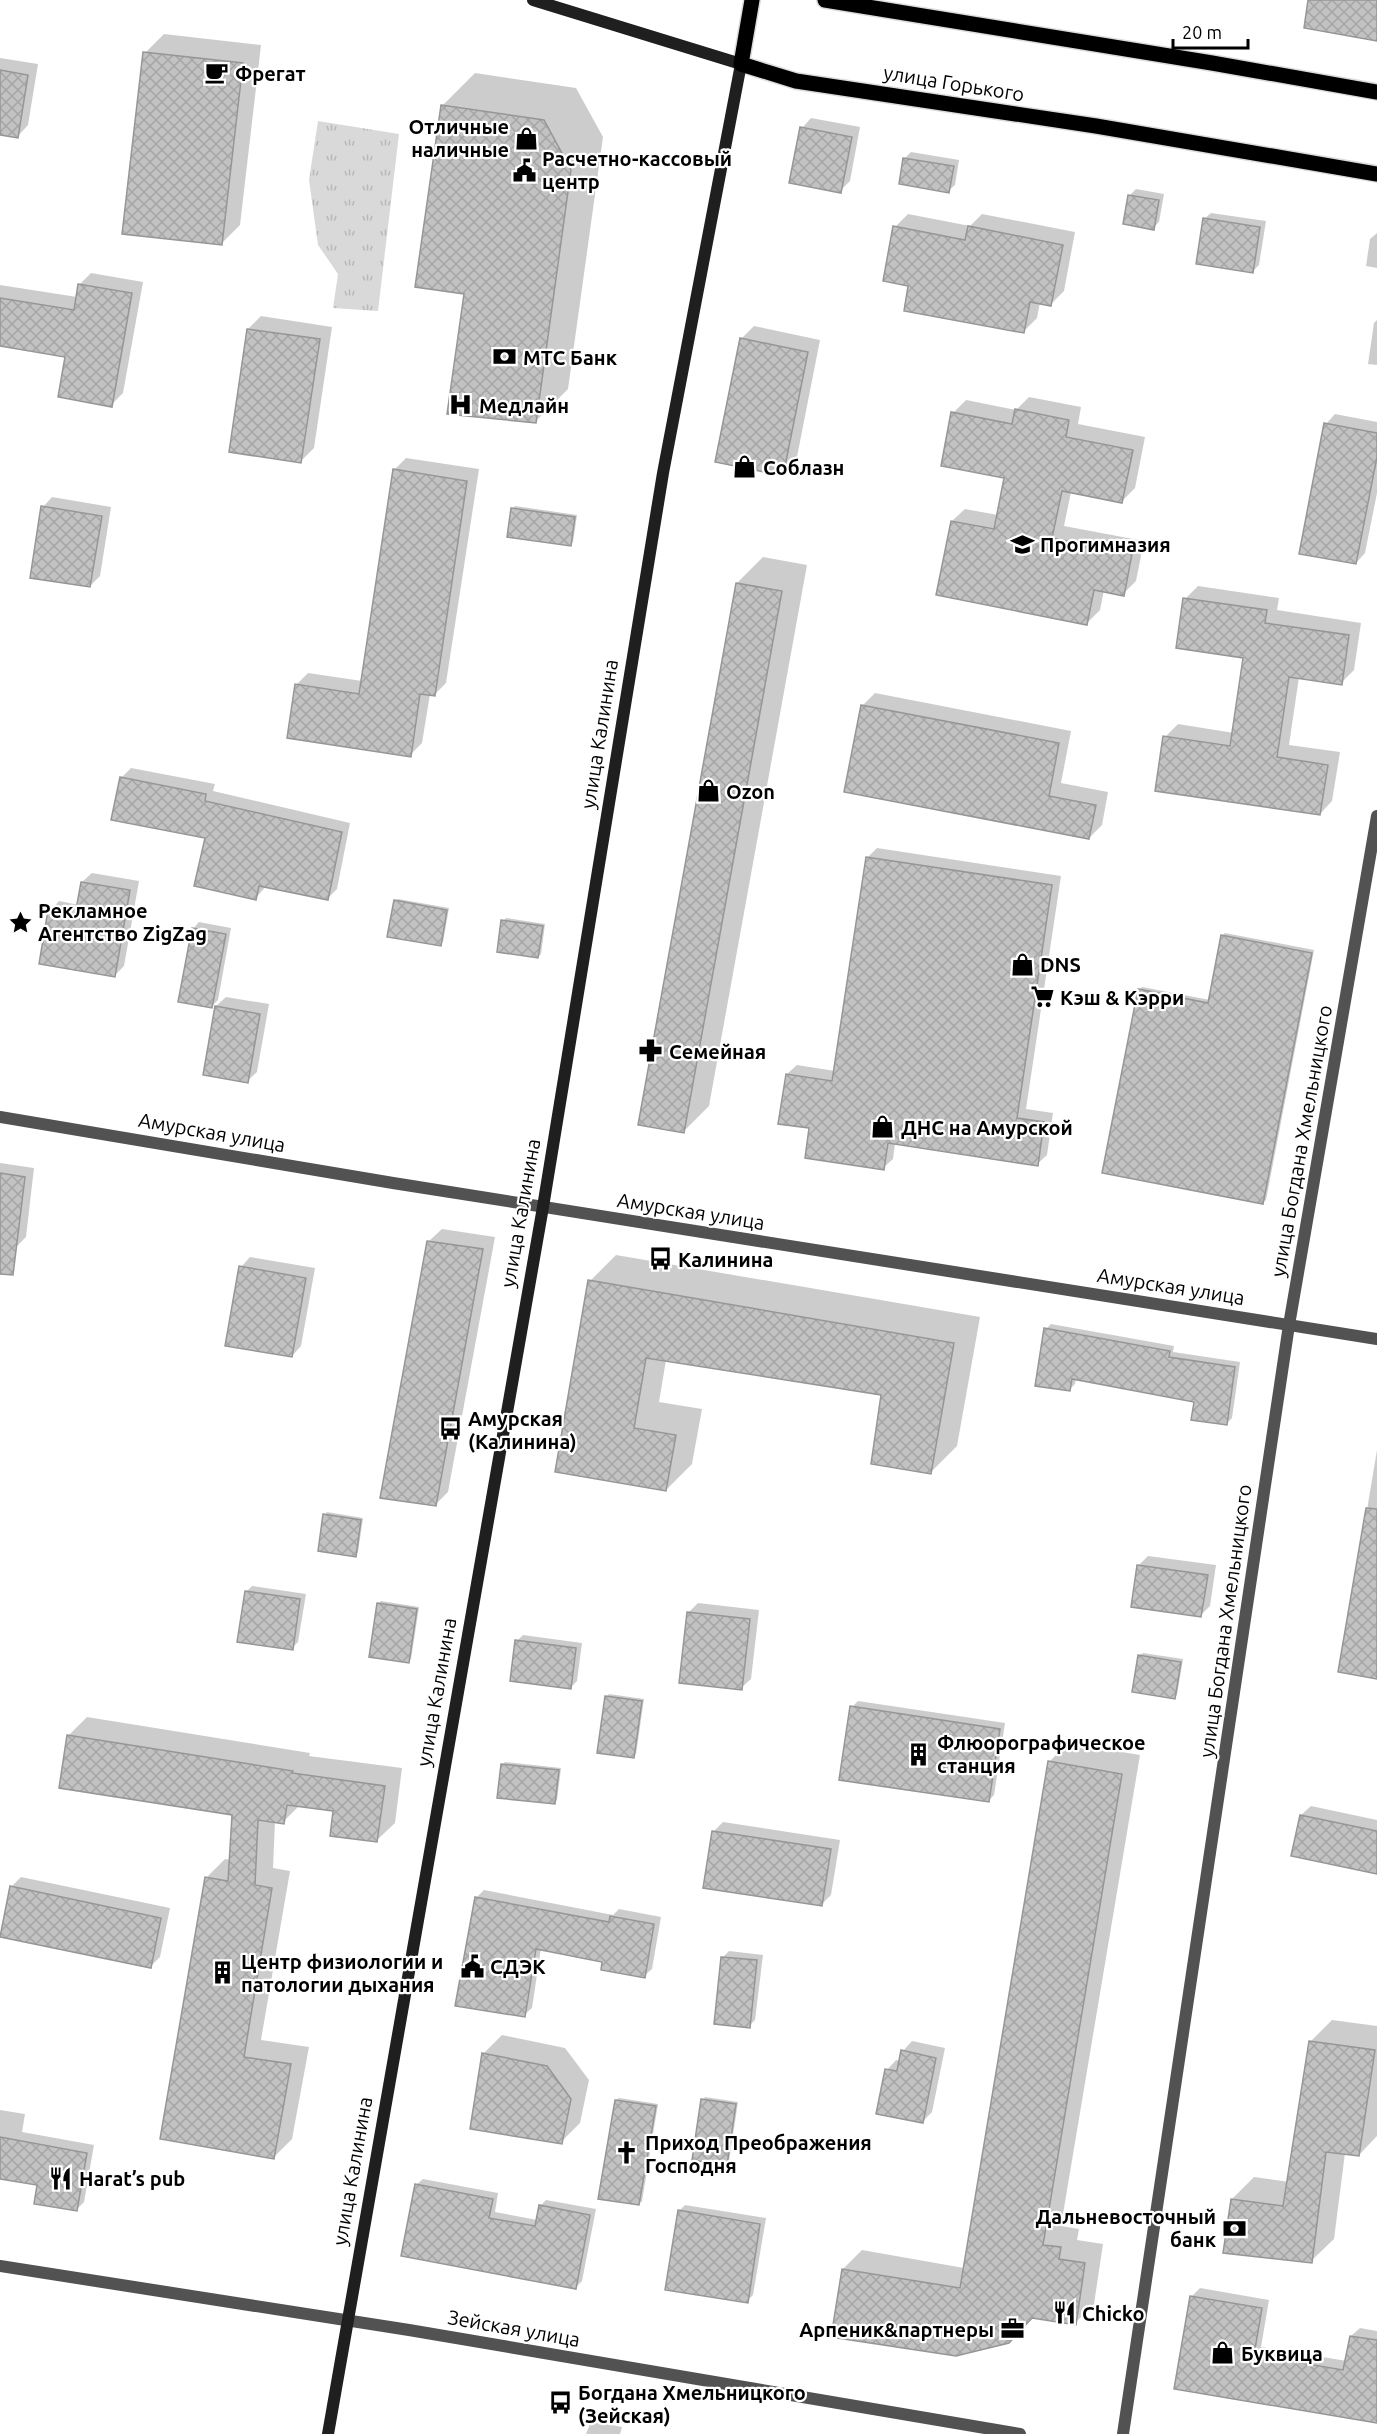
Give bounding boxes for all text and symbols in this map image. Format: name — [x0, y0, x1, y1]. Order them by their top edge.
scale bar — [1173, 12, 1248, 50]
text: 20 m — [1182, 22, 1222, 42]
cafe icon: Фрегат — [204, 60, 230, 86]
street label: улица Горького — [882, 61, 1026, 105]
place label: Фрегат — [235, 62, 306, 85]
place label: Отличные наличные — [409, 115, 509, 161]
shop icon: Отличные наличные — [514, 125, 540, 151]
place label: Расчетно-кассовый центр — [542, 147, 732, 193]
public building icon: Расчетно-кассовый центр — [511, 157, 537, 183]
bank icon: МТС Банк — [492, 344, 518, 370]
place label: МТС Банк — [523, 346, 618, 369]
hospital icon: Медлайн — [448, 392, 474, 418]
place label: Медлайн — [479, 394, 569, 417]
shop icon: Соблазн — [732, 454, 758, 480]
place label: Соблазн — [763, 456, 844, 479]
school or university icon: Прогимназия — [1009, 531, 1035, 557]
place label: Прогимназия — [1040, 533, 1171, 556]
street label: улица Калинина — [576, 658, 622, 810]
shop icon: Ozon — [695, 778, 721, 804]
place label: Ozon — [726, 780, 775, 803]
place label: Рекламное Агентство ZigZag — [38, 899, 207, 945]
place icon: Рекламное Агентство ZigZag — [7, 909, 33, 935]
shop icon: DNS — [1009, 951, 1035, 977]
place label: DNS — [1040, 953, 1081, 976]
supermarket icon: Кэш & Кэрри — [1029, 984, 1055, 1010]
place label: Кэш & Кэрри — [1060, 986, 1184, 1009]
street label: улица Богдана Хмельницкого — [1266, 1003, 1336, 1279]
pharmacy icon: Семейная — [638, 1038, 664, 1064]
place label: Семейная — [669, 1040, 766, 1063]
street label: Амурская улица — [137, 1108, 287, 1156]
shop icon: ДНС на Амурской — [870, 1114, 896, 1140]
place label: ДНС на Амурской — [901, 1116, 1073, 1139]
street label: улица Калинина — [496, 1137, 544, 1289]
street label: Амурская улица — [616, 1188, 766, 1234]
bus stop icon: Калинина — [647, 1246, 673, 1272]
place label: Калинина — [678, 1248, 773, 1271]
street label: Амурская улица — [1096, 1263, 1246, 1309]
place label: Амурская (Калинина) — [468, 1407, 577, 1453]
bus stop icon: Амурская (Калинина) — [437, 1416, 463, 1442]
street label: улица Богдана Хмельницкого — [1194, 1483, 1256, 1759]
street label: улица Калинина — [412, 1616, 460, 1768]
place label: Флюорографическое станция — [937, 1731, 1146, 1777]
building icon: Флюорографическое станция — [906, 1741, 932, 1767]
place label: Центр физиологии и патологии дыхания — [241, 1950, 443, 1996]
public building icon: СДЭК — [459, 1953, 485, 1979]
place label: СДЭК — [490, 1955, 546, 1978]
building icon: Центр физиологии и патологии дыхания — [210, 1960, 236, 1986]
street label: улица Калинина — [328, 2095, 376, 2247]
place label: Приход Преображения Господня — [645, 2131, 872, 2177]
church icon: Приход Преображения Господня — [614, 2140, 640, 2166]
restaurant icon: Harat’s pub — [48, 2165, 74, 2191]
place label: Harat’s pub — [79, 2167, 185, 2190]
place label: Дальневосточный банк — [1035, 2205, 1217, 2251]
bank icon: Дальневосточный банк — [1221, 2215, 1247, 2241]
restaurant icon: Chicko — [1051, 2300, 1077, 2326]
place label: Chicko — [1082, 2302, 1144, 2325]
street label: Зейская улица — [446, 2305, 582, 2351]
office icon: Арпеник&партнеры — [999, 2316, 1025, 2342]
place label: Арпеник&партнеры — [799, 2318, 994, 2341]
shop icon: Буквица — [1210, 2340, 1236, 2366]
place label: Буквица — [1241, 2342, 1323, 2365]
place label: Богдана Хмельницкого (Зейская) — [578, 2381, 806, 2427]
bus stop icon: Богдана Хмельницкого (Зейская) — [547, 2390, 573, 2416]

